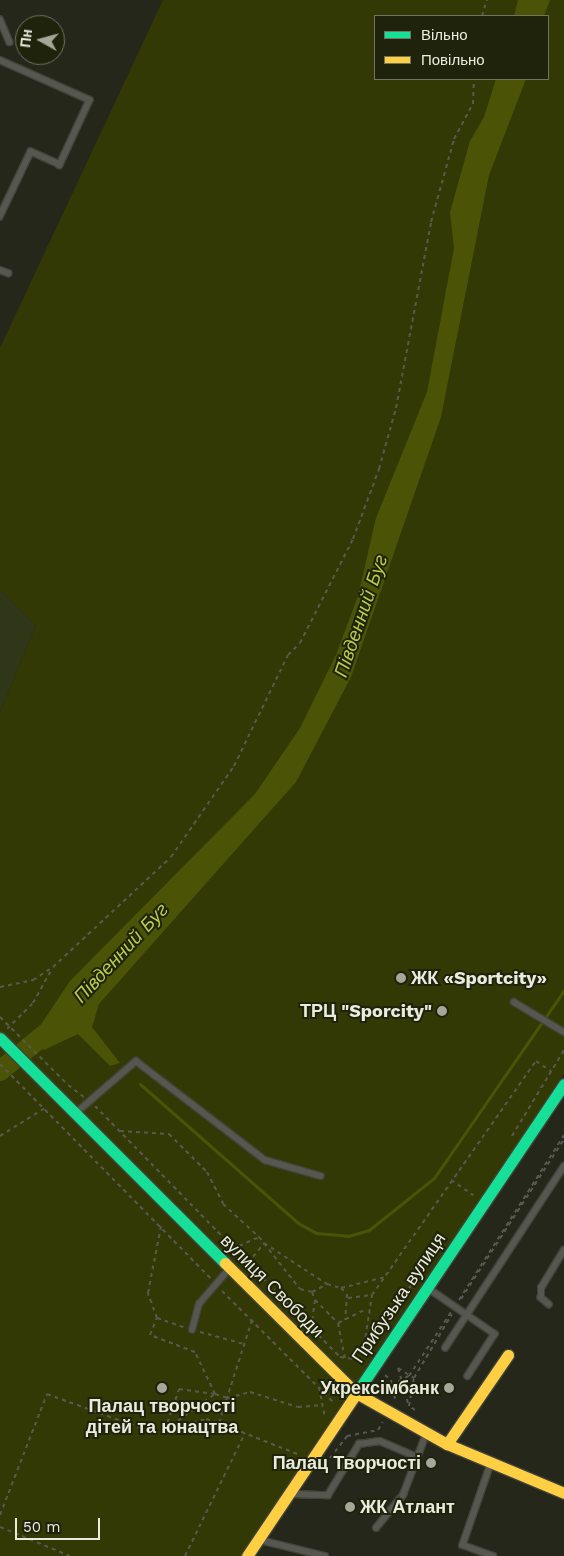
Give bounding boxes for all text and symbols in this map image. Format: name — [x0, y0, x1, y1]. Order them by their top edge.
north arrow — [15, 15, 65, 65]
legend — [374, 15, 549, 80]
text: Вільно — [421, 26, 468, 44]
text: Пн — [17, 28, 35, 48]
text: Повільно — [421, 51, 485, 69]
water label: Південний Буг — [329, 552, 393, 680]
water label: Південний Буг — [69, 898, 173, 1008]
place label: ЖК «Sportcity» — [411, 967, 547, 989]
marker: ЖК «Sportcity» — [395, 972, 407, 984]
place label: ТРЦ "Sporcity" — [300, 1000, 432, 1022]
marker: ТРЦ "Sporcity" — [436, 1005, 448, 1017]
street label: Прибузька вулиця — [347, 1229, 451, 1367]
street label: вулиця Свободи — [216, 1230, 328, 1342]
place label: Укрексімбанк — [321, 1377, 439, 1399]
marker: Палац творчості дітей та юнацтва — [156, 1382, 168, 1394]
marker: Укрексімбанк — [443, 1382, 455, 1394]
place label: Палац творчості дітей та юнацтва — [86, 1396, 238, 1438]
place label: Палац Творчості — [273, 1452, 421, 1474]
marker: Палац Творчості — [425, 1457, 437, 1469]
place label: ЖК Атлант — [360, 1496, 455, 1518]
marker: ЖК Атлант — [344, 1501, 356, 1513]
scale bar — [18, 1508, 102, 1540]
text: 50 m — [23, 1518, 60, 1536]

